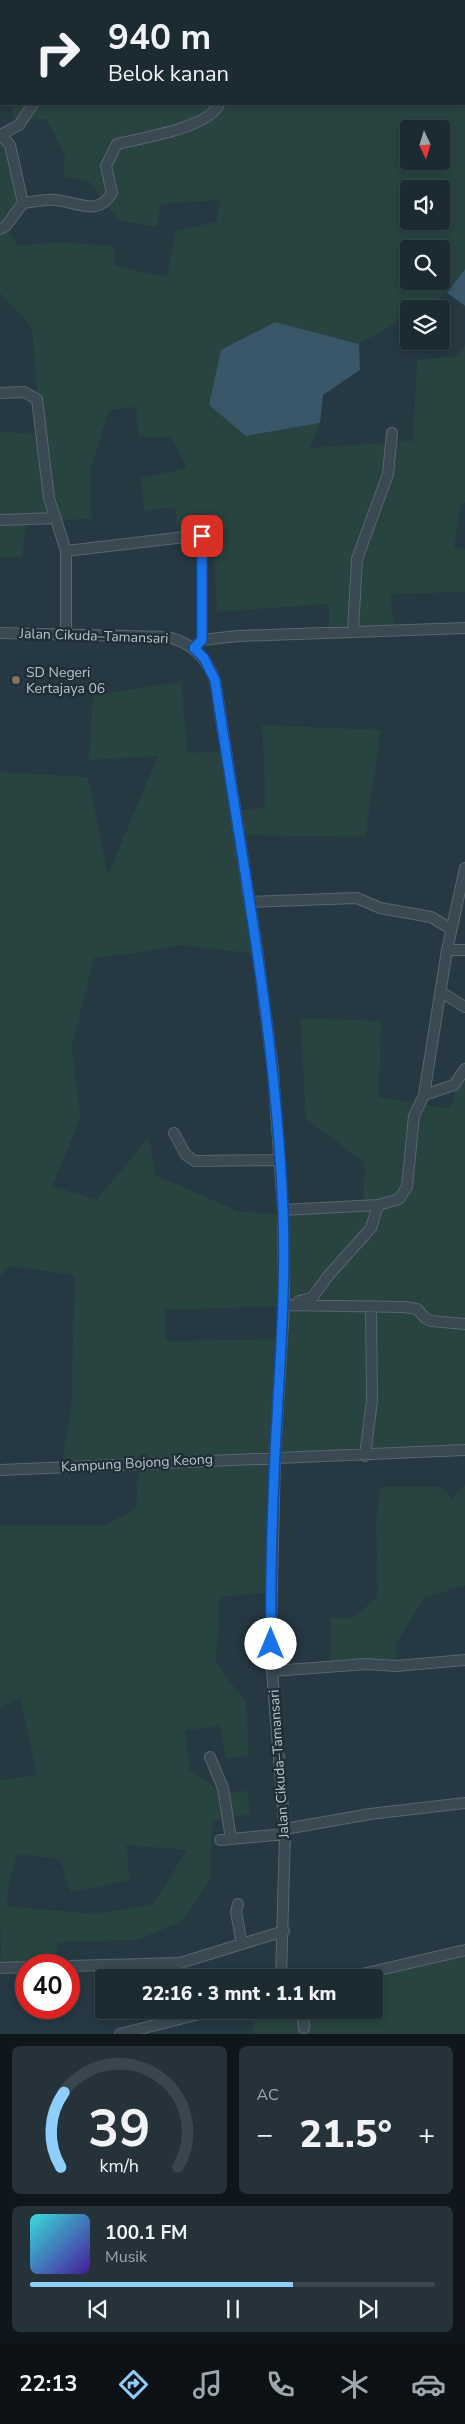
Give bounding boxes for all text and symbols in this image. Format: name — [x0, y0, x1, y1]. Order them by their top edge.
text: 940 m — [108, 14, 211, 61]
icon: right — [25, 20, 90, 85]
text: Belok kanan — [108, 59, 229, 89]
north arrow — [400, 120, 450, 170]
map controls — [400, 120, 450, 350]
button: sound — [400, 180, 450, 230]
button: search — [400, 240, 450, 290]
button: layers — [400, 300, 450, 350]
pin — [181, 515, 223, 557]
icon: arrive — [188, 522, 216, 550]
street label: Jalan Cikuda–Tamansari — [18, 624, 169, 648]
place label: SD Negeri Kertajaya 06 — [26, 663, 105, 698]
marker: SD Negeri Kertajaya 06 — [10, 674, 22, 686]
street label: Kampung Bojong Keong — [61, 1450, 213, 1476]
position arrow — [244, 1617, 296, 1669]
street label: Jalan Cikuda–Tamansari — [264, 1689, 294, 1840]
speed limit sign: 40 — [15, 1954, 80, 2019]
text: 22:16 · 3 mnt · 1.1 km — [142, 1981, 336, 2007]
text: AC — [257, 2084, 279, 2106]
text: 39 — [88, 2093, 150, 2164]
text: 21.5° — [299, 2109, 392, 2160]
text: − — [257, 2116, 273, 2154]
text: + — [418, 2116, 435, 2154]
text: km/h — [100, 2154, 139, 2178]
text: 100.1 FM — [105, 2220, 188, 2246]
text: Musik — [105, 2246, 147, 2268]
icon: previous — [84, 2295, 112, 2323]
icon: pause — [219, 2295, 247, 2323]
icon: next — [354, 2295, 382, 2323]
icon: directions — [116, 2367, 151, 2402]
icon: music — [190, 2367, 225, 2402]
icon: phone — [263, 2367, 298, 2402]
icon: climate — [337, 2367, 372, 2402]
icon: car — [411, 2367, 446, 2402]
text: 22:13 — [19, 2369, 78, 2399]

